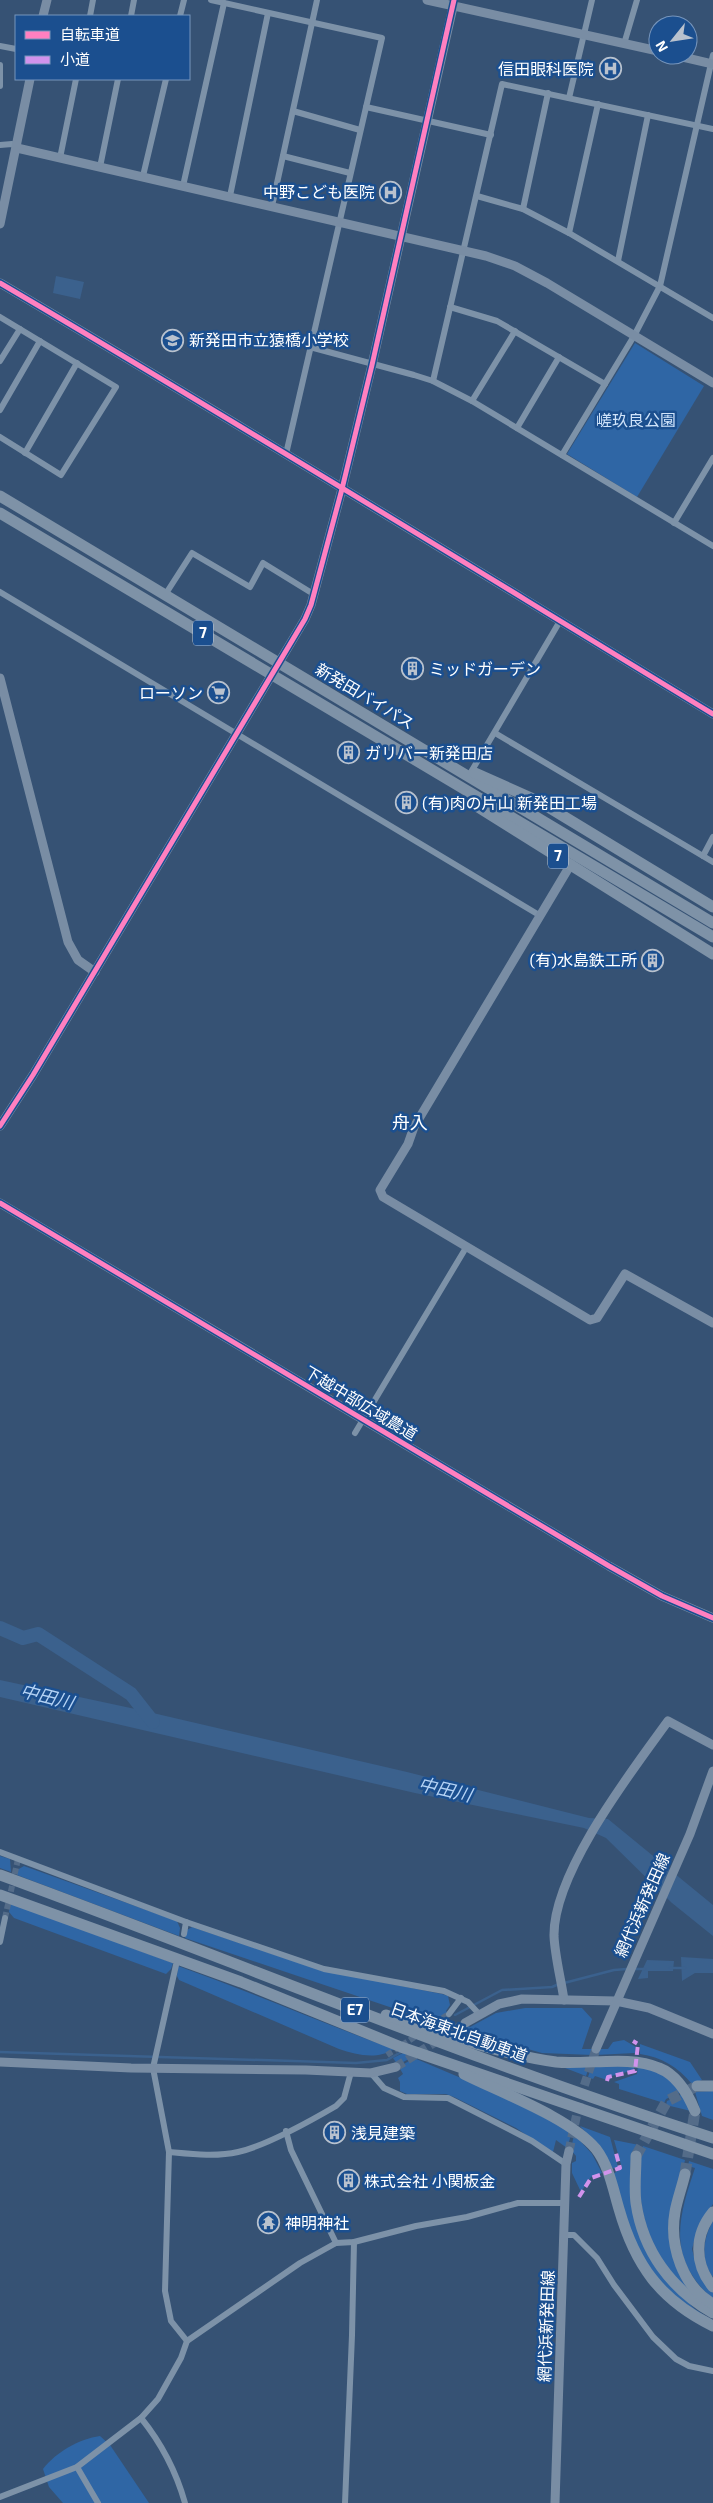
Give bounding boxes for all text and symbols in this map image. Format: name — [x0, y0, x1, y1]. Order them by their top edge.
legend — [15, 15, 190, 80]
north arrow — [648, 15, 698, 65]
text: 自転車道 — [60, 25, 120, 43]
text: N — [651, 38, 671, 55]
text: 小道 — [60, 50, 90, 68]
hospital icon: 信田眼科医院 — [598, 57, 622, 81]
place label: 信田眼科医院 — [498, 59, 594, 78]
hospital icon: 中野こども医院 — [379, 180, 403, 204]
place label: 中野こども医院 — [263, 182, 375, 201]
school or university icon: 新発田市立猿橋小学校 — [161, 328, 185, 352]
place label: 新発田市立猿橋小学校 — [189, 330, 349, 349]
park label: 嵯玖良公園 — [596, 410, 676, 429]
road number: 7 — [193, 620, 213, 646]
building icon: ミッドガーデン — [401, 657, 425, 681]
street label: 新発田バイパス — [312, 659, 418, 732]
place label: ミッドガーデン — [429, 659, 541, 678]
supermarket icon: ローソン — [207, 681, 231, 705]
place label: ローソン — [139, 683, 203, 702]
building icon: ガリバー新発田店 — [337, 741, 361, 765]
place label: ガリバー新発田店 — [365, 743, 493, 762]
building icon: (有)肉の片山 新発田工場 — [394, 791, 418, 815]
place label: (有)肉の片山 新発田工場 — [422, 793, 597, 812]
road number: 7 — [548, 844, 568, 868]
building icon: (有)水島鉄工所 — [641, 948, 665, 972]
place label: (有)水島鉄工所 — [530, 950, 637, 969]
district label: 舟入 — [392, 1111, 428, 1133]
street label: 下越中部広域農道 — [301, 1361, 421, 1444]
water label: 中田川 — [18, 1679, 78, 1714]
water label: 中田川 — [416, 1772, 476, 1806]
street label: 網代浜新発田線 — [610, 1850, 673, 1960]
road number: E7 — [341, 1998, 369, 2022]
street label: 日本海東北自動車道 — [388, 1998, 530, 2065]
building icon: 浅見建築 — [323, 2121, 347, 2145]
place label: 浅見建築 — [351, 2123, 415, 2142]
building icon: 株式会社 小関板金 — [336, 2169, 360, 2193]
place label: 株式会社 小関板金 — [364, 2171, 496, 2190]
temple icon: 神明神社 — [257, 2211, 281, 2235]
place label: 神明神社 — [285, 2213, 349, 2232]
street label: 網代浜新発田線 — [534, 2270, 557, 2382]

